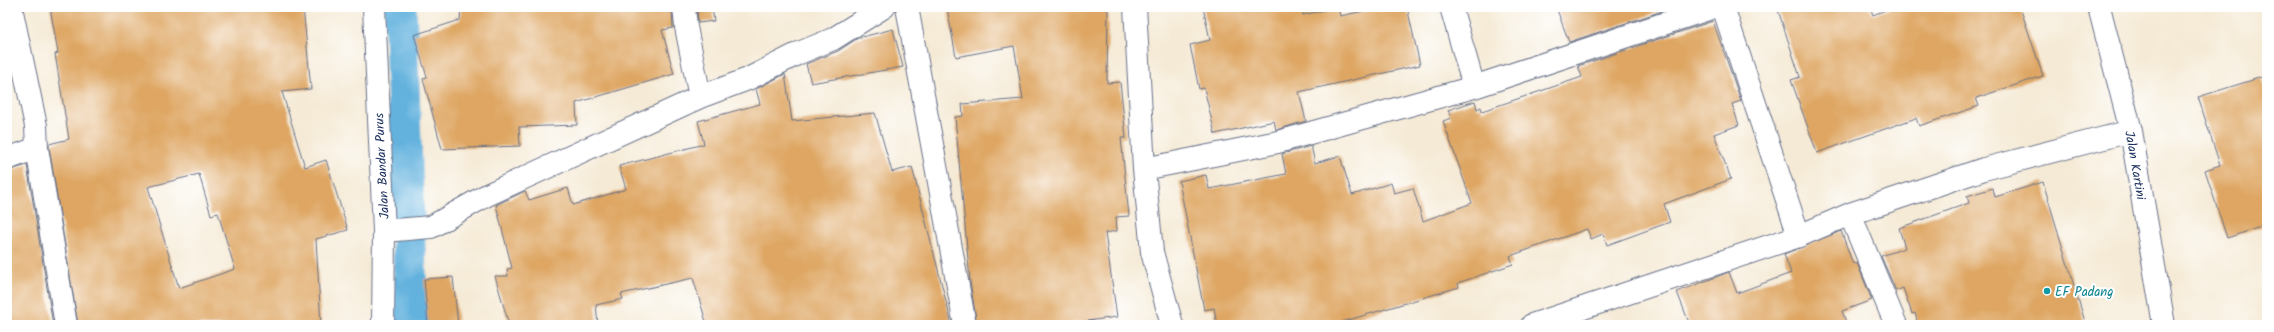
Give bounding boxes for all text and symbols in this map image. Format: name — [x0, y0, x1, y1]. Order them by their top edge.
street label: Jalan Bandar Purus — [369, 112, 396, 220]
street label: Jalan Kartini — [2118, 129, 2151, 202]
place label: EF Padang — [2055, 282, 2113, 303]
marker: EF Padang — [2042, 286, 2052, 296]

